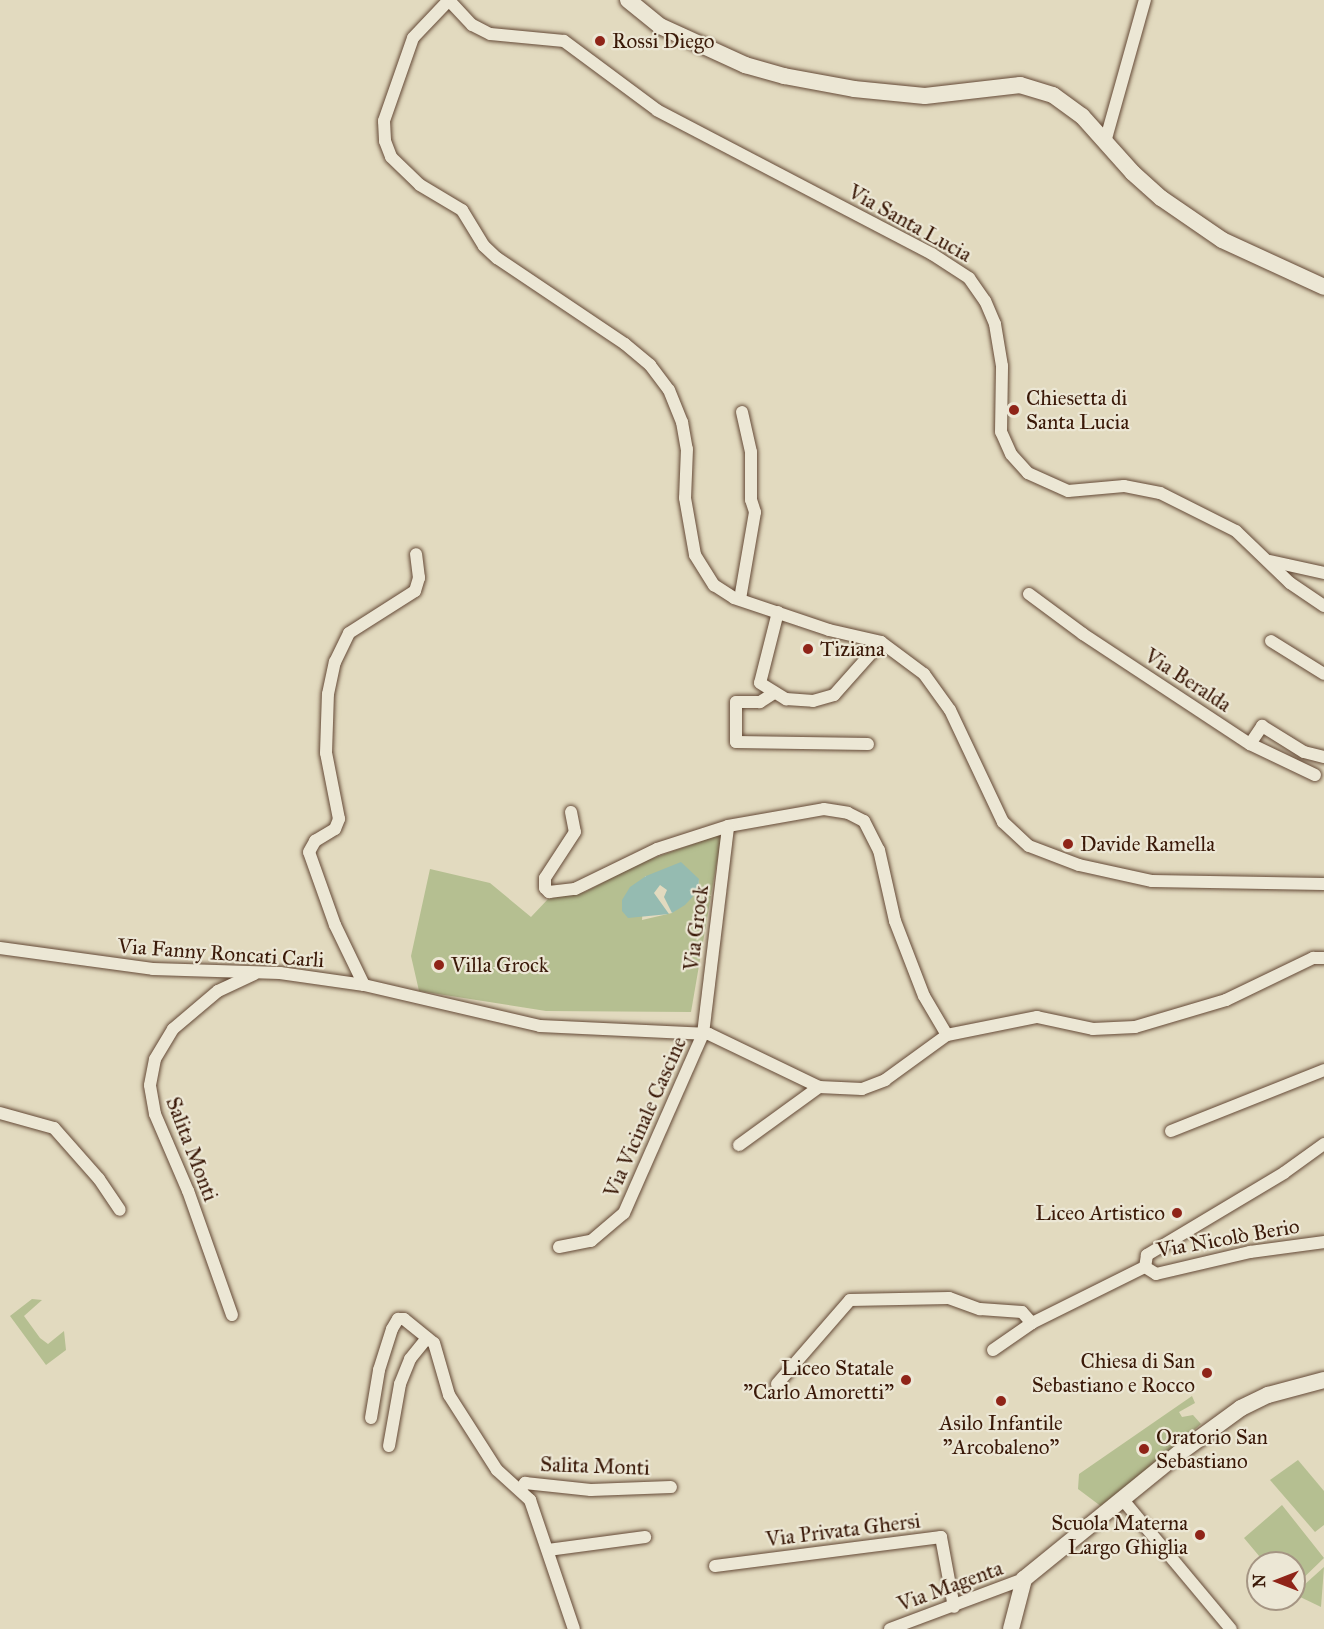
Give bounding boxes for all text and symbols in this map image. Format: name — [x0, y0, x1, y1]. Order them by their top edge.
place label: Rossi Diego — [612, 28, 714, 54]
marker: Rossi Diego — [593, 34, 607, 48]
street label: Via Santa Lucia — [844, 179, 976, 267]
place label: Chiesetta di Santa Lucia — [1026, 385, 1129, 435]
marker: Chiesetta di Santa Lucia — [1007, 403, 1021, 417]
place label: Tiziana — [820, 636, 885, 662]
marker: Tiziana — [801, 642, 815, 656]
street label: Via Beralda — [1140, 643, 1236, 717]
place label: Davide Ramella — [1080, 831, 1215, 857]
marker: Davide Ramella — [1061, 837, 1075, 851]
street label: Via Grock — [678, 884, 714, 972]
street label: Via Fanny Roncati Carli — [117, 933, 325, 973]
place label: Villa Grock — [451, 952, 549, 978]
marker: Villa Grock — [432, 958, 446, 972]
street label: Via Vicinale Cascine — [598, 1033, 692, 1201]
street label: Salita Monti — [161, 1093, 223, 1205]
place label: Liceo Artistico — [1035, 1200, 1165, 1226]
marker: Liceo Artistico — [1170, 1206, 1184, 1220]
street label: Via Nicolò Berio — [1155, 1213, 1301, 1263]
place label: Chiesa di San Sebastiano e Rocco — [1032, 1348, 1195, 1398]
place label: Liceo Statale "Carlo Amoretti" — [743, 1355, 894, 1405]
marker: Chiesa di San Sebastiano e Rocco — [1200, 1366, 1214, 1380]
marker: Liceo Statale "Carlo Amoretti" — [899, 1373, 913, 1387]
marker: Asilo Infantile "Arcobaleno" — [994, 1394, 1008, 1408]
place label: Asilo Infantile "Arcobaleno" — [939, 1410, 1063, 1460]
place label: Oratorio San Sebastiano — [1156, 1424, 1268, 1474]
marker: Oratorio San Sebastiano — [1137, 1442, 1151, 1456]
street label: Salita Monti — [540, 1451, 650, 1481]
street label: Via Privata Ghersi — [764, 1508, 922, 1552]
place label: Scuola Materna Largo Ghiglia — [1051, 1510, 1188, 1560]
marker: Scuola Materna Largo Ghiglia — [1193, 1528, 1207, 1542]
north arrow — [1246, 1551, 1306, 1611]
street label: Via Magenta — [894, 1555, 1006, 1617]
text: N — [1250, 1574, 1269, 1588]

